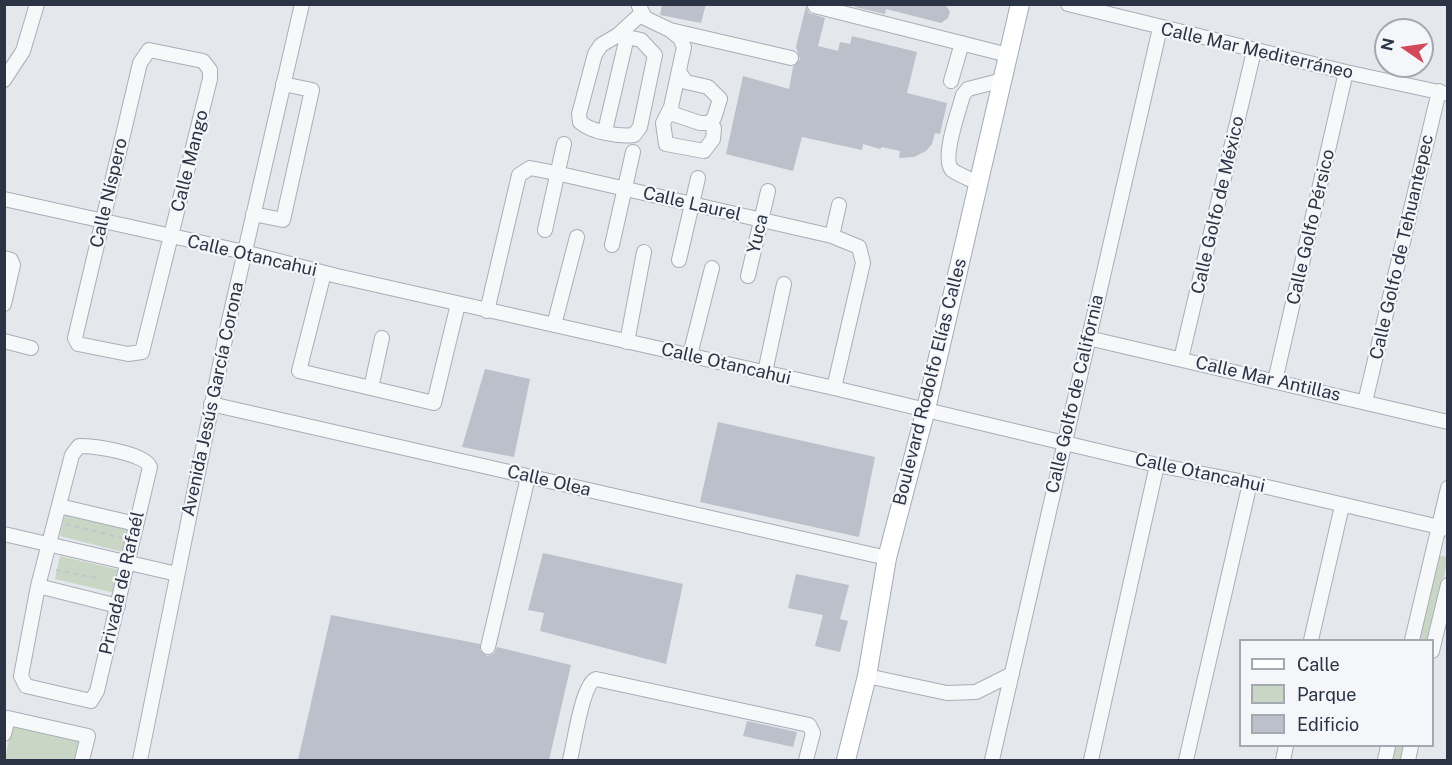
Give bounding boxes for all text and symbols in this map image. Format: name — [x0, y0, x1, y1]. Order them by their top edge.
street label: Calle Mar Mediterráneo — [1159, 18, 1355, 84]
north arrow — [1374, 18, 1434, 78]
text: N — [1377, 36, 1399, 53]
street label: Calle Mango — [167, 108, 213, 214]
street label: Calle Golfo de México — [1187, 114, 1249, 296]
street label: Calle Golfo de Tehuantepec — [1366, 132, 1438, 362]
street label: Calle Níspero — [86, 136, 132, 250]
street label: Calle Golfo Pérsico — [1283, 147, 1339, 307]
street label: Calle Laurel — [641, 182, 743, 226]
street label: Yuca — [743, 212, 773, 256]
street label: Calle Otancahui — [185, 231, 319, 281]
street label: Boulevard Rodolfo Elías Calles — [889, 256, 971, 508]
street label: Avenida Jesús García Corona — [178, 280, 248, 518]
street label: Calle Golfo de California — [1042, 293, 1108, 495]
street label: Calle Otancahui — [659, 339, 793, 389]
street label: Calle Mar Antillas — [1193, 352, 1343, 406]
street label: Calle Otancahui — [1133, 449, 1267, 497]
street label: Calle Olea — [505, 461, 593, 501]
street label: Privada de Rafaél — [95, 509, 149, 657]
legend — [1239, 639, 1434, 747]
text: Calle — [1297, 654, 1340, 675]
text: Parque — [1297, 684, 1357, 705]
text: Edificio — [1297, 714, 1359, 735]

